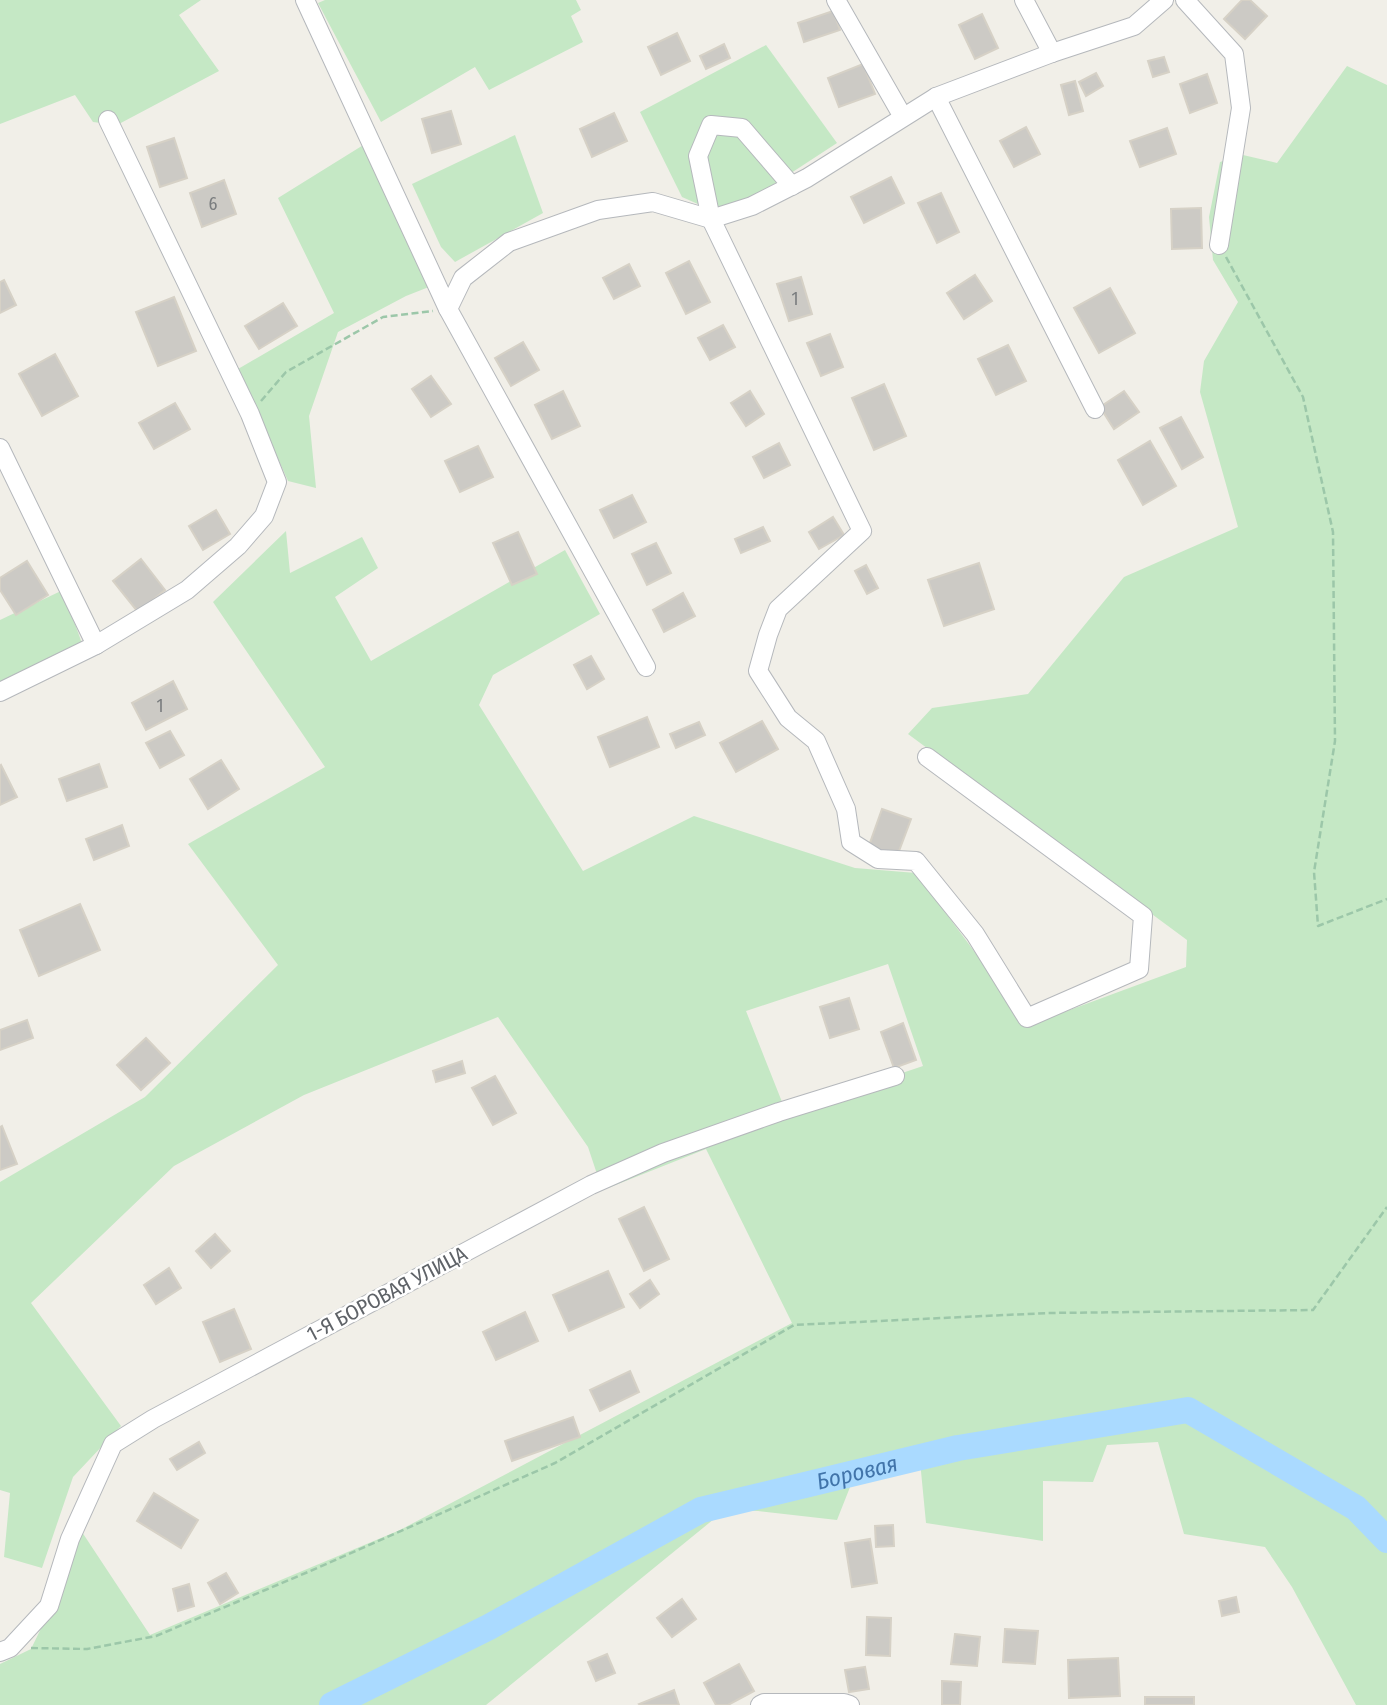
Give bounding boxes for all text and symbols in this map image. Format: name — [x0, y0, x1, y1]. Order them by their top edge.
house number: 6 — [209, 193, 218, 215]
house number: 1 — [791, 288, 799, 310]
house number: 1 — [156, 695, 164, 717]
street label: 1-Я БОРОВАЯ УЛИЦА — [302, 1241, 472, 1347]
water label: Боровая — [814, 1449, 900, 1496]

